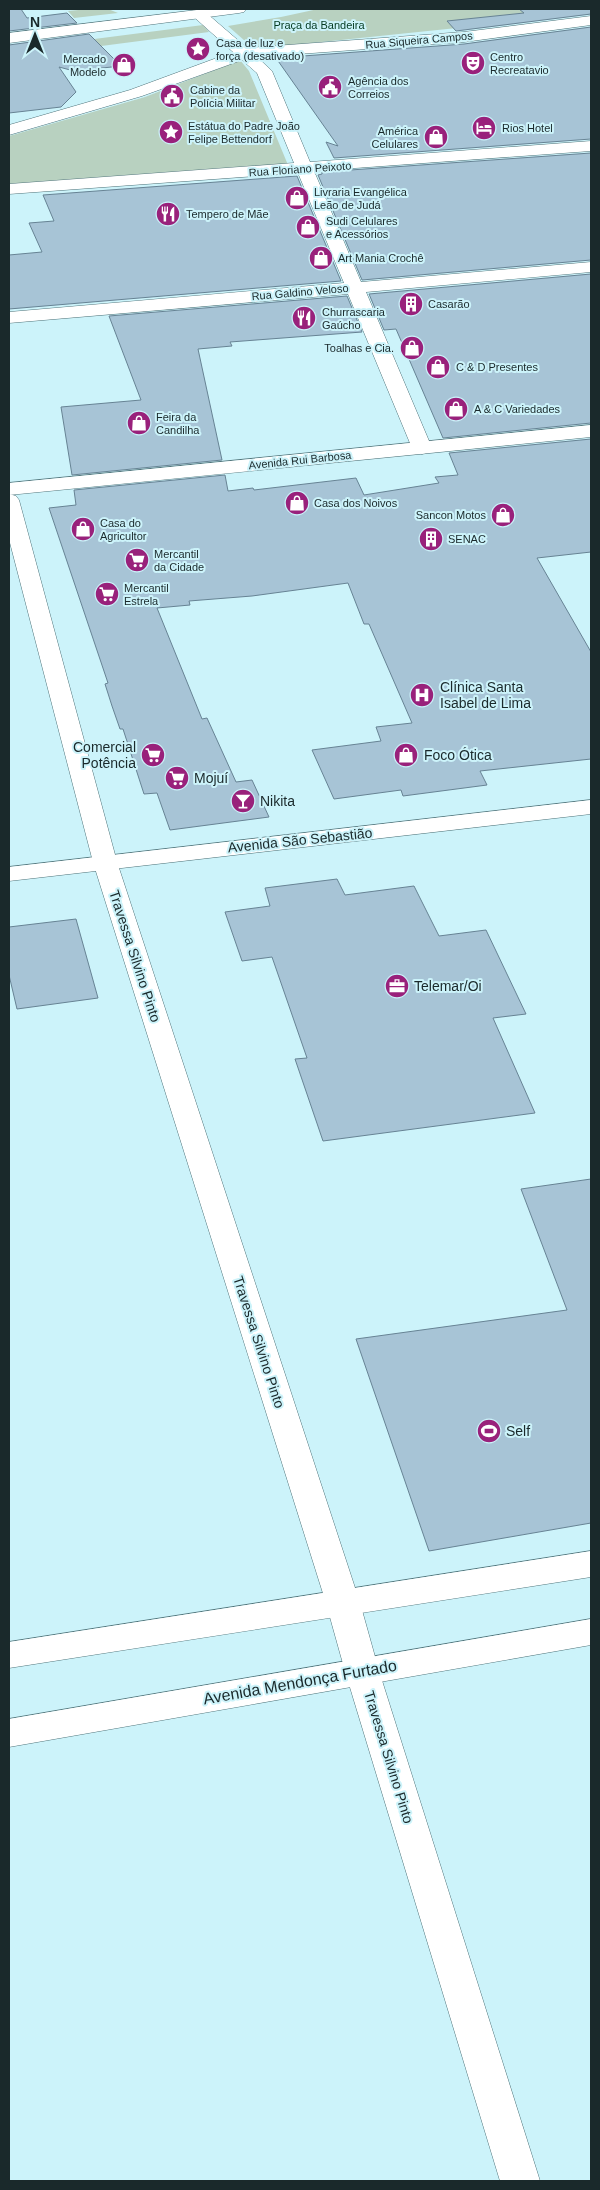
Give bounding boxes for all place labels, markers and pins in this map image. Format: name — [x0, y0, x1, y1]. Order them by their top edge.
place icon: Casa de luz e força (desativado) — [185, 36, 211, 62]
place label: Casa de luz e força (desativado) — [216, 37, 304, 62]
theatre icon: Centro Recreatavio — [460, 50, 486, 76]
place label: Centro Recreatavio — [490, 51, 549, 76]
shop icon: Mercado Modelo — [111, 52, 137, 78]
place label: Mercado Modelo — [63, 53, 106, 78]
public building icon: Agência dos Correios — [317, 74, 343, 100]
place label: Agência dos Correios — [348, 75, 409, 100]
public building icon: Cabine da Polícia Militar — [159, 83, 185, 109]
place label: Cabine da Polícia Militar — [190, 84, 256, 109]
hotel icon: Rios Hotel — [471, 115, 497, 141]
place icon: Estátua do Padre João Felipe Bettendorf — [158, 119, 184, 145]
place label: Estátua do Padre João Felipe Bettendorf — [188, 120, 300, 145]
place label: Rios Hotel — [502, 122, 553, 134]
shop icon: América Celulares — [423, 124, 449, 150]
place label: América Celulares — [372, 125, 419, 150]
shop icon: Livraria Evangélica Leão de Judá — [284, 185, 310, 211]
place label: Livraria Evangélica Leão de Judá — [314, 186, 408, 211]
restaurant icon: Tempero de Mãe — [155, 201, 181, 227]
place label: Tempero de Mãe — [186, 208, 269, 220]
shop icon: Sudi Celulares e Acessórios — [295, 214, 321, 240]
place label: Sudi Celulares e Acessórios — [326, 215, 398, 240]
shop icon: Art Mania Crochê — [308, 245, 334, 271]
place label: Art Mania Crochê — [338, 252, 424, 264]
building icon: Casarão — [398, 291, 424, 317]
place label: Casarão — [428, 298, 470, 310]
restaurant icon: Churrascaria Gaúcho — [291, 305, 317, 331]
place label: Churrascaria Gaúcho — [322, 306, 386, 331]
shop icon: Toalhas e Cia. — [399, 335, 425, 361]
place label: Toalhas e Cia. — [324, 342, 394, 354]
shop icon: C & D Presentes — [425, 354, 451, 380]
place label: C & D Presentes — [456, 361, 538, 373]
shop icon: A & C Variedades — [443, 396, 469, 422]
place label: A & C Variedades — [474, 403, 561, 415]
shop icon: Feira da Candilha — [126, 410, 152, 436]
place label: Feira da Candilha — [156, 411, 200, 436]
shop icon: Casa dos Noivos — [284, 490, 310, 516]
place label: Casa dos Noivos — [314, 497, 398, 509]
shop icon: Sancon Motos — [490, 502, 516, 528]
place label: Sancon Motos — [416, 509, 486, 521]
shop icon: Casa do Agricultor — [70, 516, 96, 542]
place label: Casa do Agricultor — [100, 517, 147, 542]
building icon: SENAC — [418, 526, 444, 552]
place label: SENAC — [448, 533, 486, 545]
supermarket icon: Mercantil da Cidade — [124, 547, 150, 573]
place label: Mercantil da Cidade — [154, 548, 204, 573]
supermarket icon: Mercantil Estrela — [94, 581, 120, 607]
place label: Mercantil Estrela — [124, 582, 169, 607]
place label: Clínica Santa Isabel de Lima — [440, 679, 531, 711]
hospital icon: Clínica Santa Isabel de Lima — [409, 682, 435, 708]
place label: Comercial Potência — [73, 739, 136, 771]
supermarket icon: Comercial Potência — [140, 742, 166, 768]
shop icon: Foco Ótica — [393, 742, 419, 768]
place label: Foco Ótica — [424, 747, 492, 763]
supermarket icon: Mojuí — [164, 765, 190, 791]
place label: Mojuí — [194, 770, 228, 786]
bar icon: Nikita — [230, 788, 256, 814]
place label: Nikita — [260, 793, 295, 809]
office icon: Telemar/Oi — [384, 973, 410, 999]
place label: Telemar/Oi — [414, 978, 482, 994]
sports icon: Self — [476, 1418, 502, 1444]
place label: Self — [506, 1423, 530, 1439]

